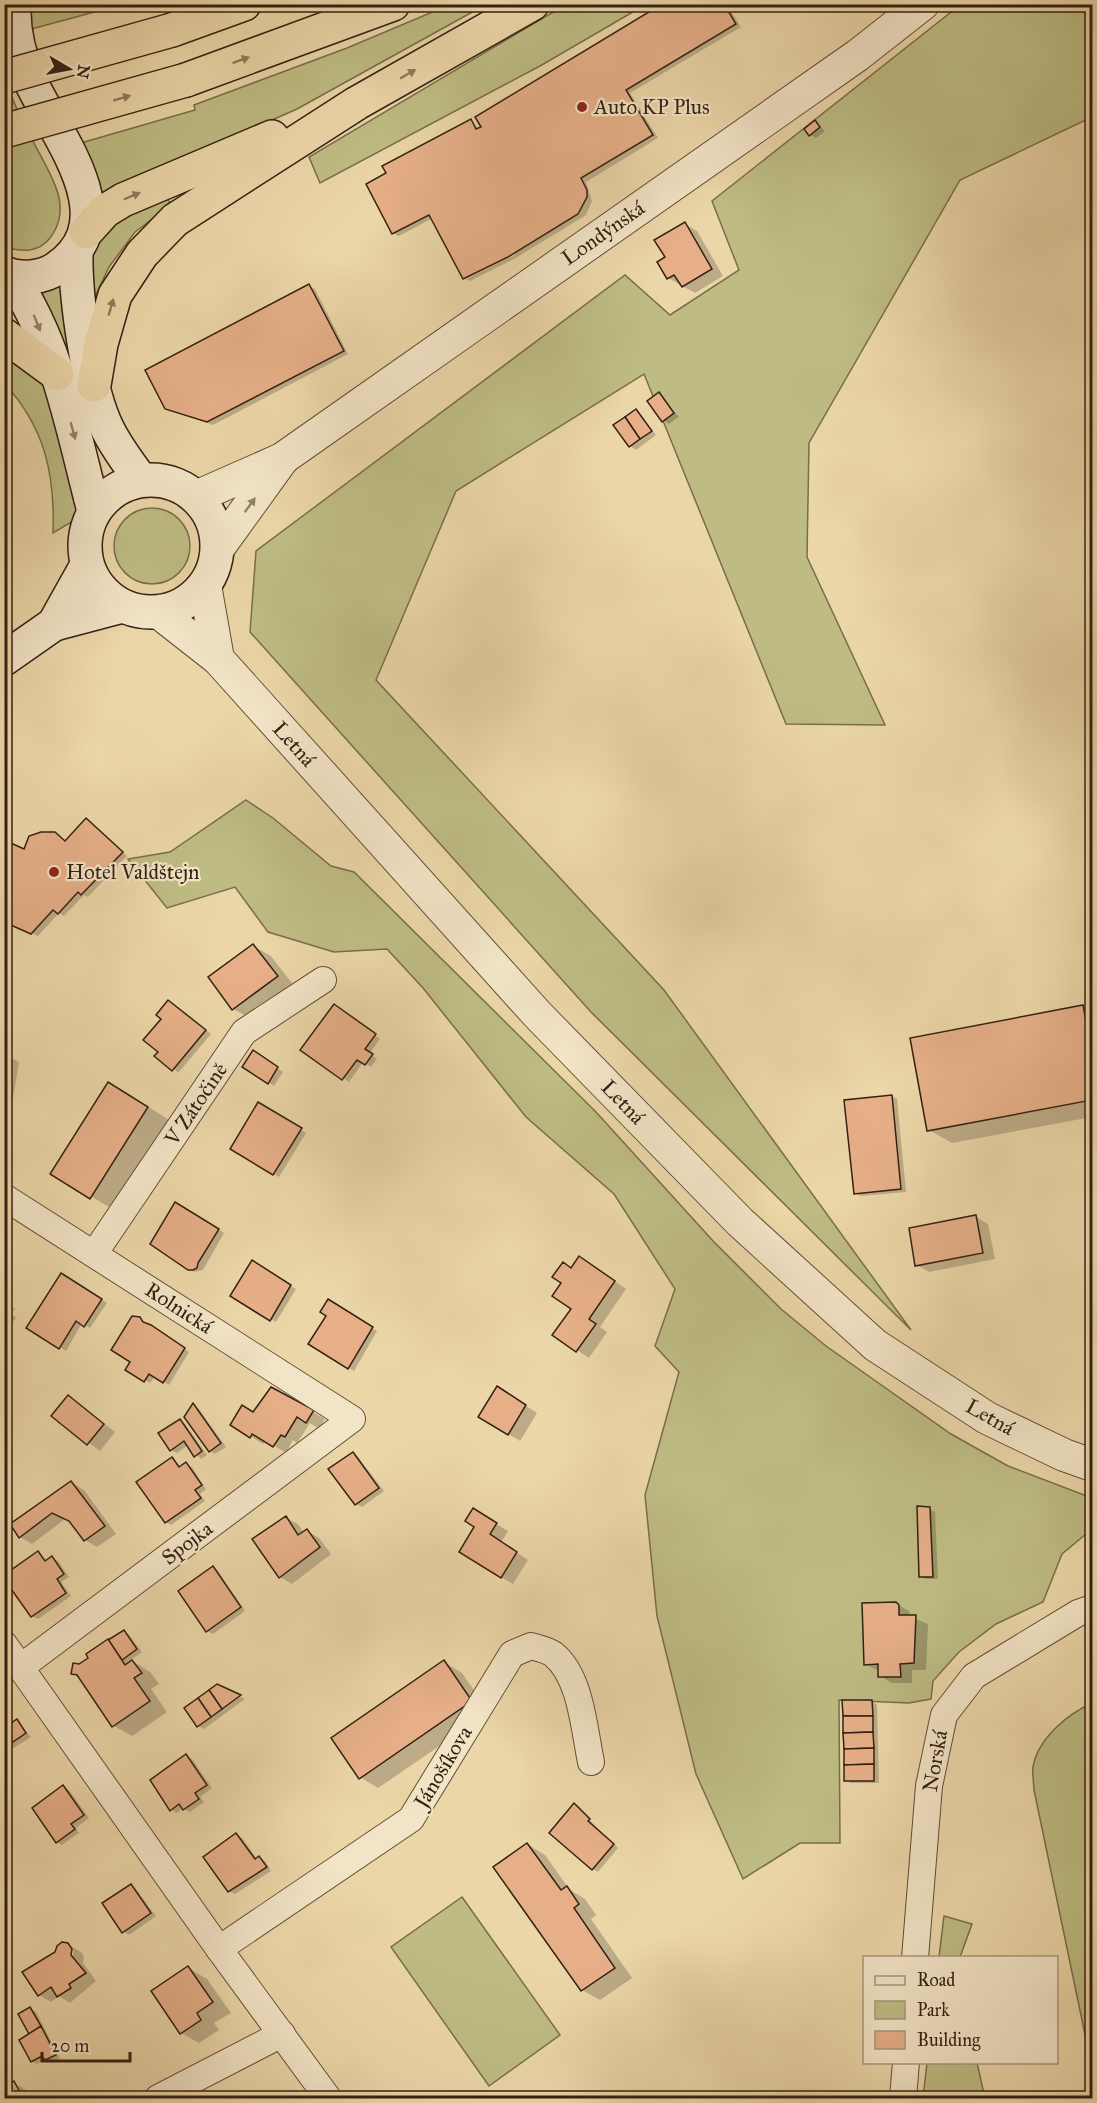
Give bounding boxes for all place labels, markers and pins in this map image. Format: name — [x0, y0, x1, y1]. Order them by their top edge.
place label: Auto KP Plus — [593, 94, 710, 120]
marker: Auto KP Plus — [575, 100, 589, 114]
place label: Hotel Valdštejn — [66, 859, 199, 885]
marker: Hotel Valdštejn — [47, 865, 61, 879]

